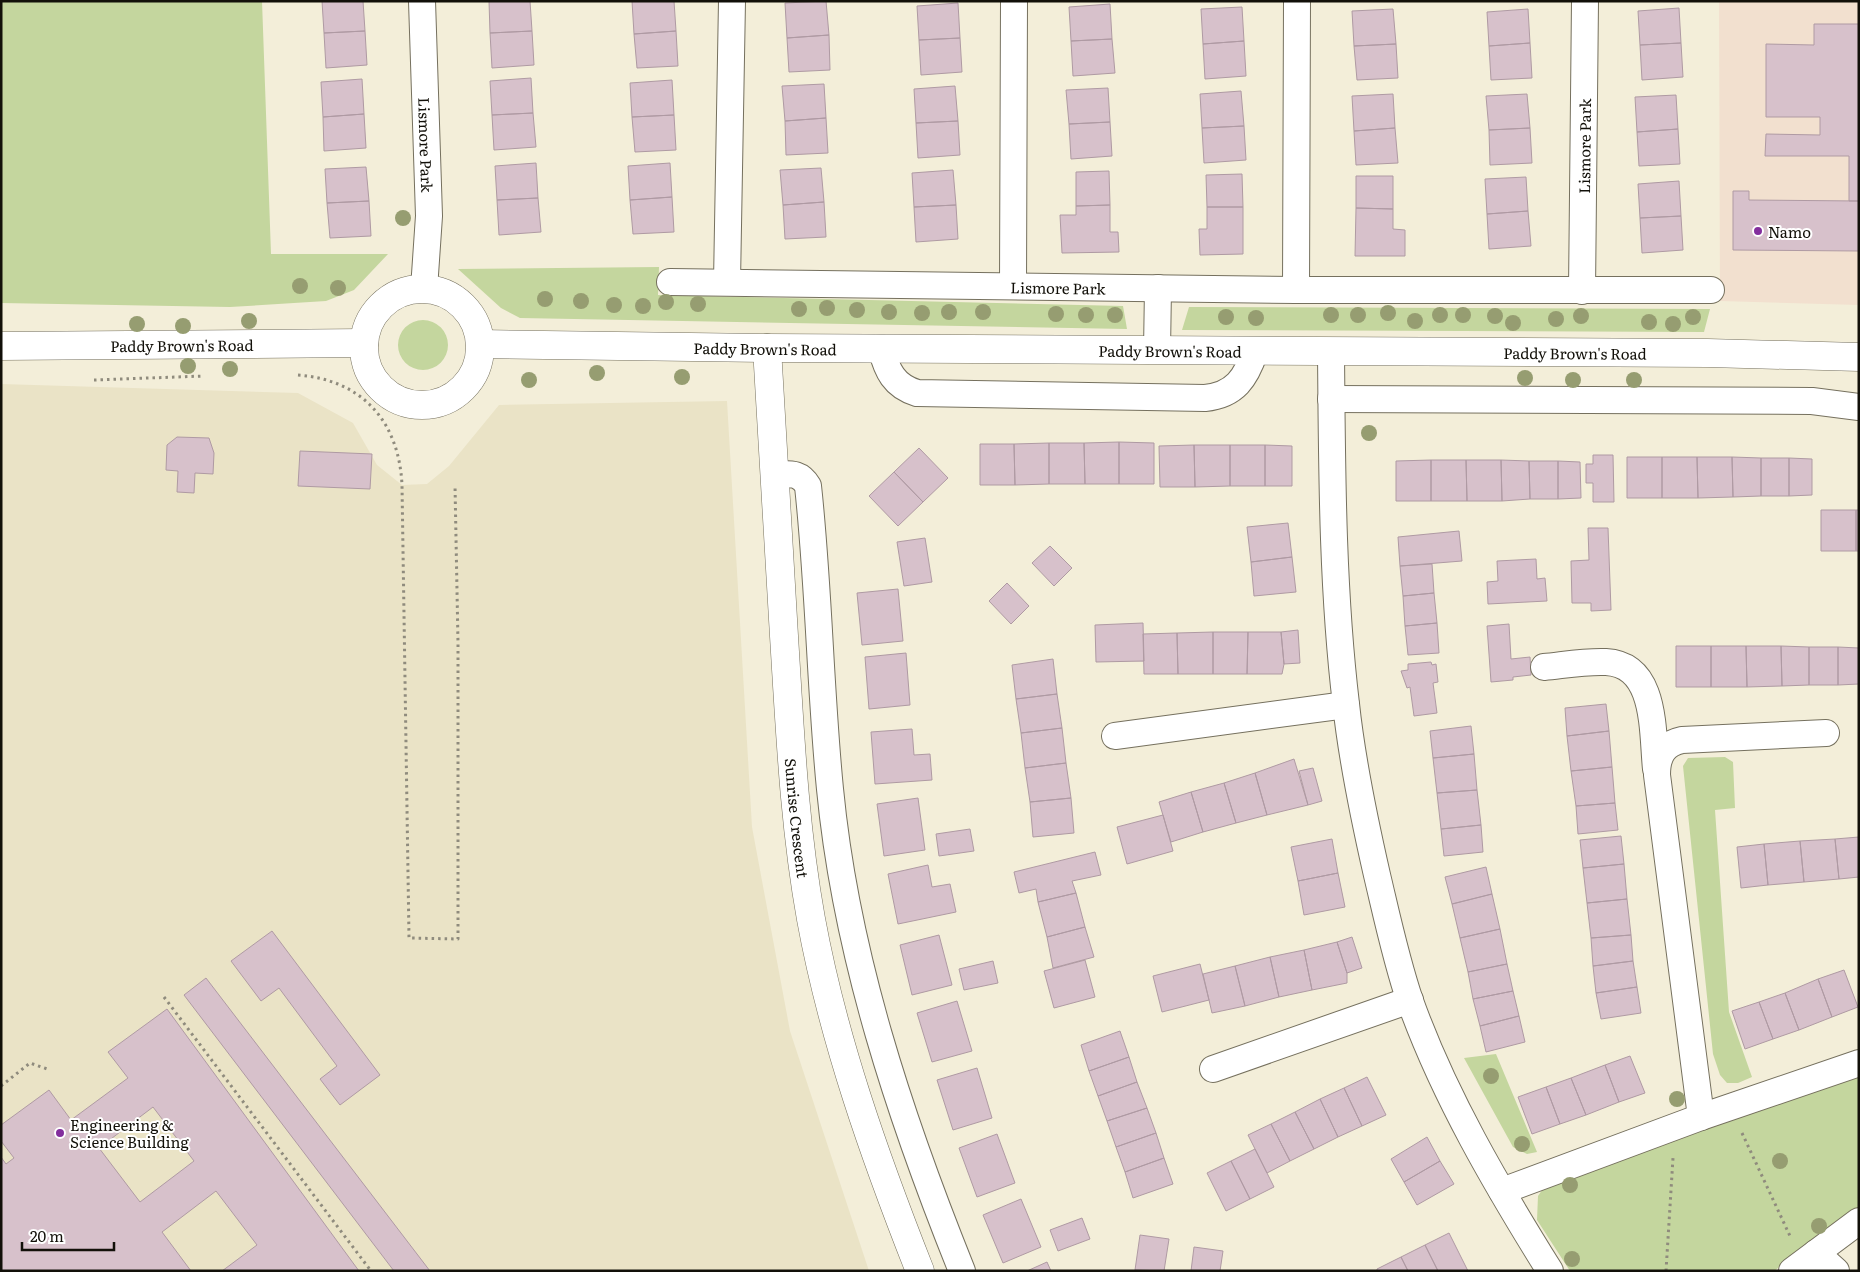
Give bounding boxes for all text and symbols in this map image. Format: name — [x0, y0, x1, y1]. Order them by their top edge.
street label: Lismore Park — [414, 97, 440, 194]
street label: Lismore Park — [1572, 97, 1596, 194]
place label: Namo — [1768, 220, 1811, 243]
marker: Namo — [1752, 225, 1764, 237]
street label: Lismore Park — [1010, 275, 1107, 299]
street label: Paddy Brown's Road — [110, 332, 254, 357]
street label: Paddy Brown's Road — [693, 335, 837, 360]
street label: Paddy Brown's Road — [1098, 338, 1242, 362]
street label: Paddy Brown's Road — [1503, 340, 1647, 364]
street label: Sunrise Crescent — [780, 757, 816, 879]
place label: Engineering & Science Building — [70, 1113, 190, 1153]
marker: Engineering & Science Building — [54, 1127, 66, 1139]
scale bar — [22, 1220, 115, 1252]
text: 20 m — [30, 1224, 64, 1247]

